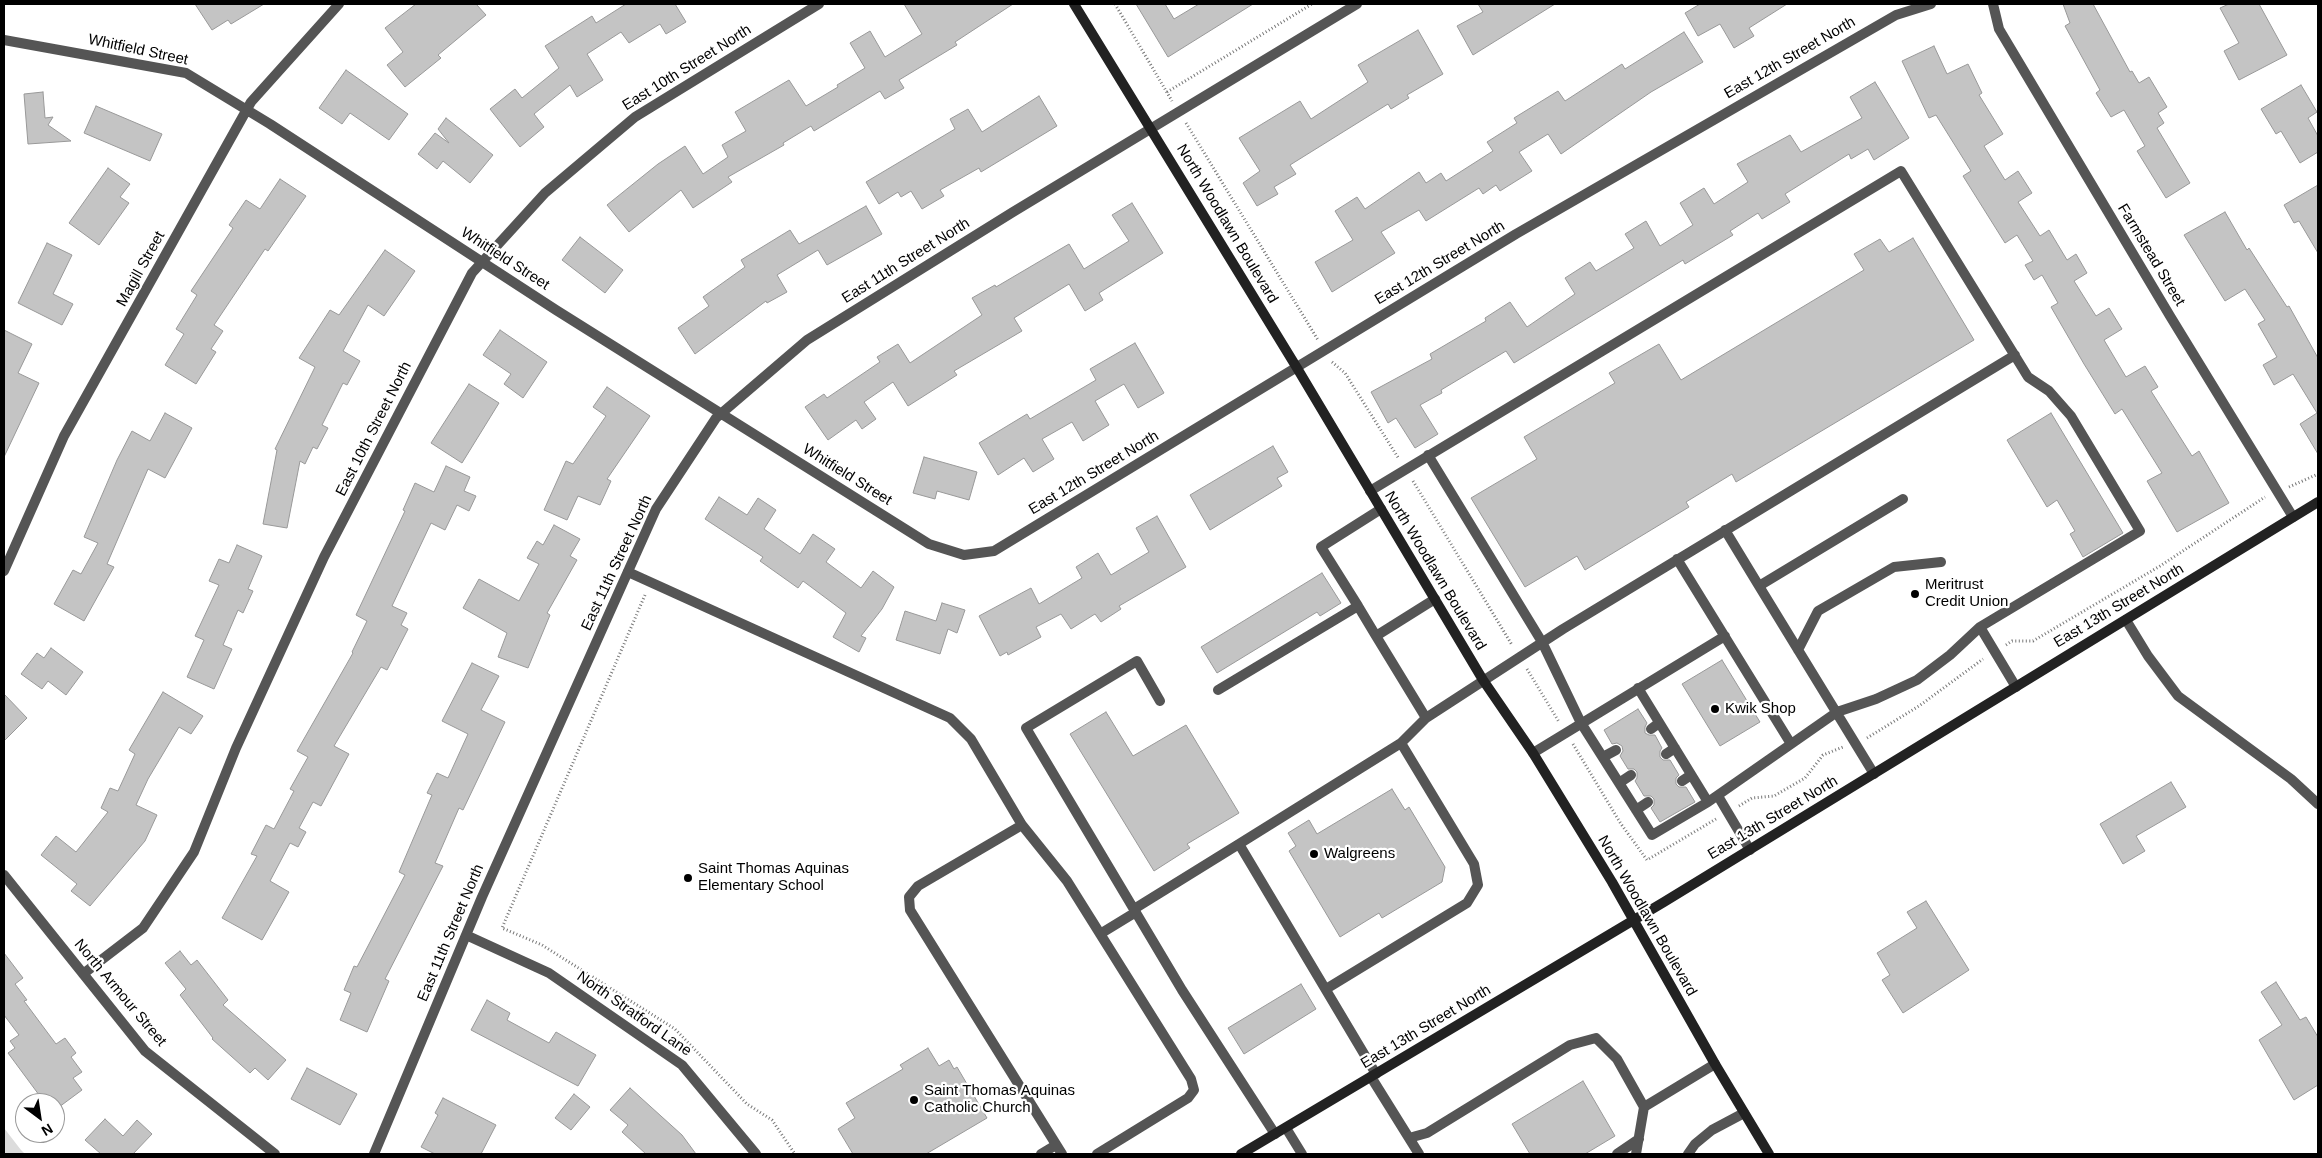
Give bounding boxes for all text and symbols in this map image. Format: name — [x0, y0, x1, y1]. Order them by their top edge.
street label: East 12th Street North — [1721, 13, 1859, 103]
street label: East 10th Street North — [619, 21, 755, 115]
street label: Whitfield Street — [86, 31, 190, 69]
street label: North Woodlawn Boulevard — [1172, 141, 1282, 307]
street label: Farmstead Street — [2113, 201, 2189, 309]
street label: East 11th Street North — [839, 214, 973, 308]
street label: East 12th Street North — [1372, 217, 1508, 309]
street label: Whitfield Street — [457, 224, 553, 294]
street label: Magill Street — [113, 228, 169, 310]
street label: East 10th Street North — [332, 359, 416, 499]
street label: East 12th Street North — [1026, 427, 1162, 519]
street label: Whitfield Street — [799, 440, 895, 510]
street label: North Woodlawn Boulevard — [1380, 488, 1490, 654]
street label: East 11th Street North — [578, 492, 656, 634]
street label: East 13th Street North — [2051, 560, 2187, 652]
place label: Meritrust Credit Union — [1925, 576, 2008, 611]
marker: Meritrust Credit Union — [1909, 588, 1921, 600]
place label: Kwik Shop — [1725, 700, 1796, 718]
marker: Kwik Shop — [1709, 703, 1721, 715]
street label: East 13th Street North — [1705, 772, 1841, 864]
street label: North Woodlawn Boulevard — [1594, 833, 1700, 999]
place label: Walgreens — [1324, 845, 1395, 863]
marker: Walgreens — [1308, 848, 1320, 860]
place label: Saint Thomas Aquinas Elementary School — [698, 860, 849, 895]
street label: East 11th Street North — [414, 862, 488, 1004]
marker: Saint Thomas Aquinas Elementary School — [682, 872, 694, 884]
street label: North Armour Street — [70, 936, 170, 1050]
street label: North Stratford Lane — [573, 968, 695, 1060]
street label: East 13th Street North — [1358, 981, 1494, 1073]
place label: Saint Thomas Aquinas Catholic Church — [924, 1082, 1075, 1117]
north arrow — [15, 1093, 65, 1143]
marker: Saint Thomas Aquinas Catholic Church — [908, 1094, 920, 1106]
text: N — [39, 1121, 56, 1139]

